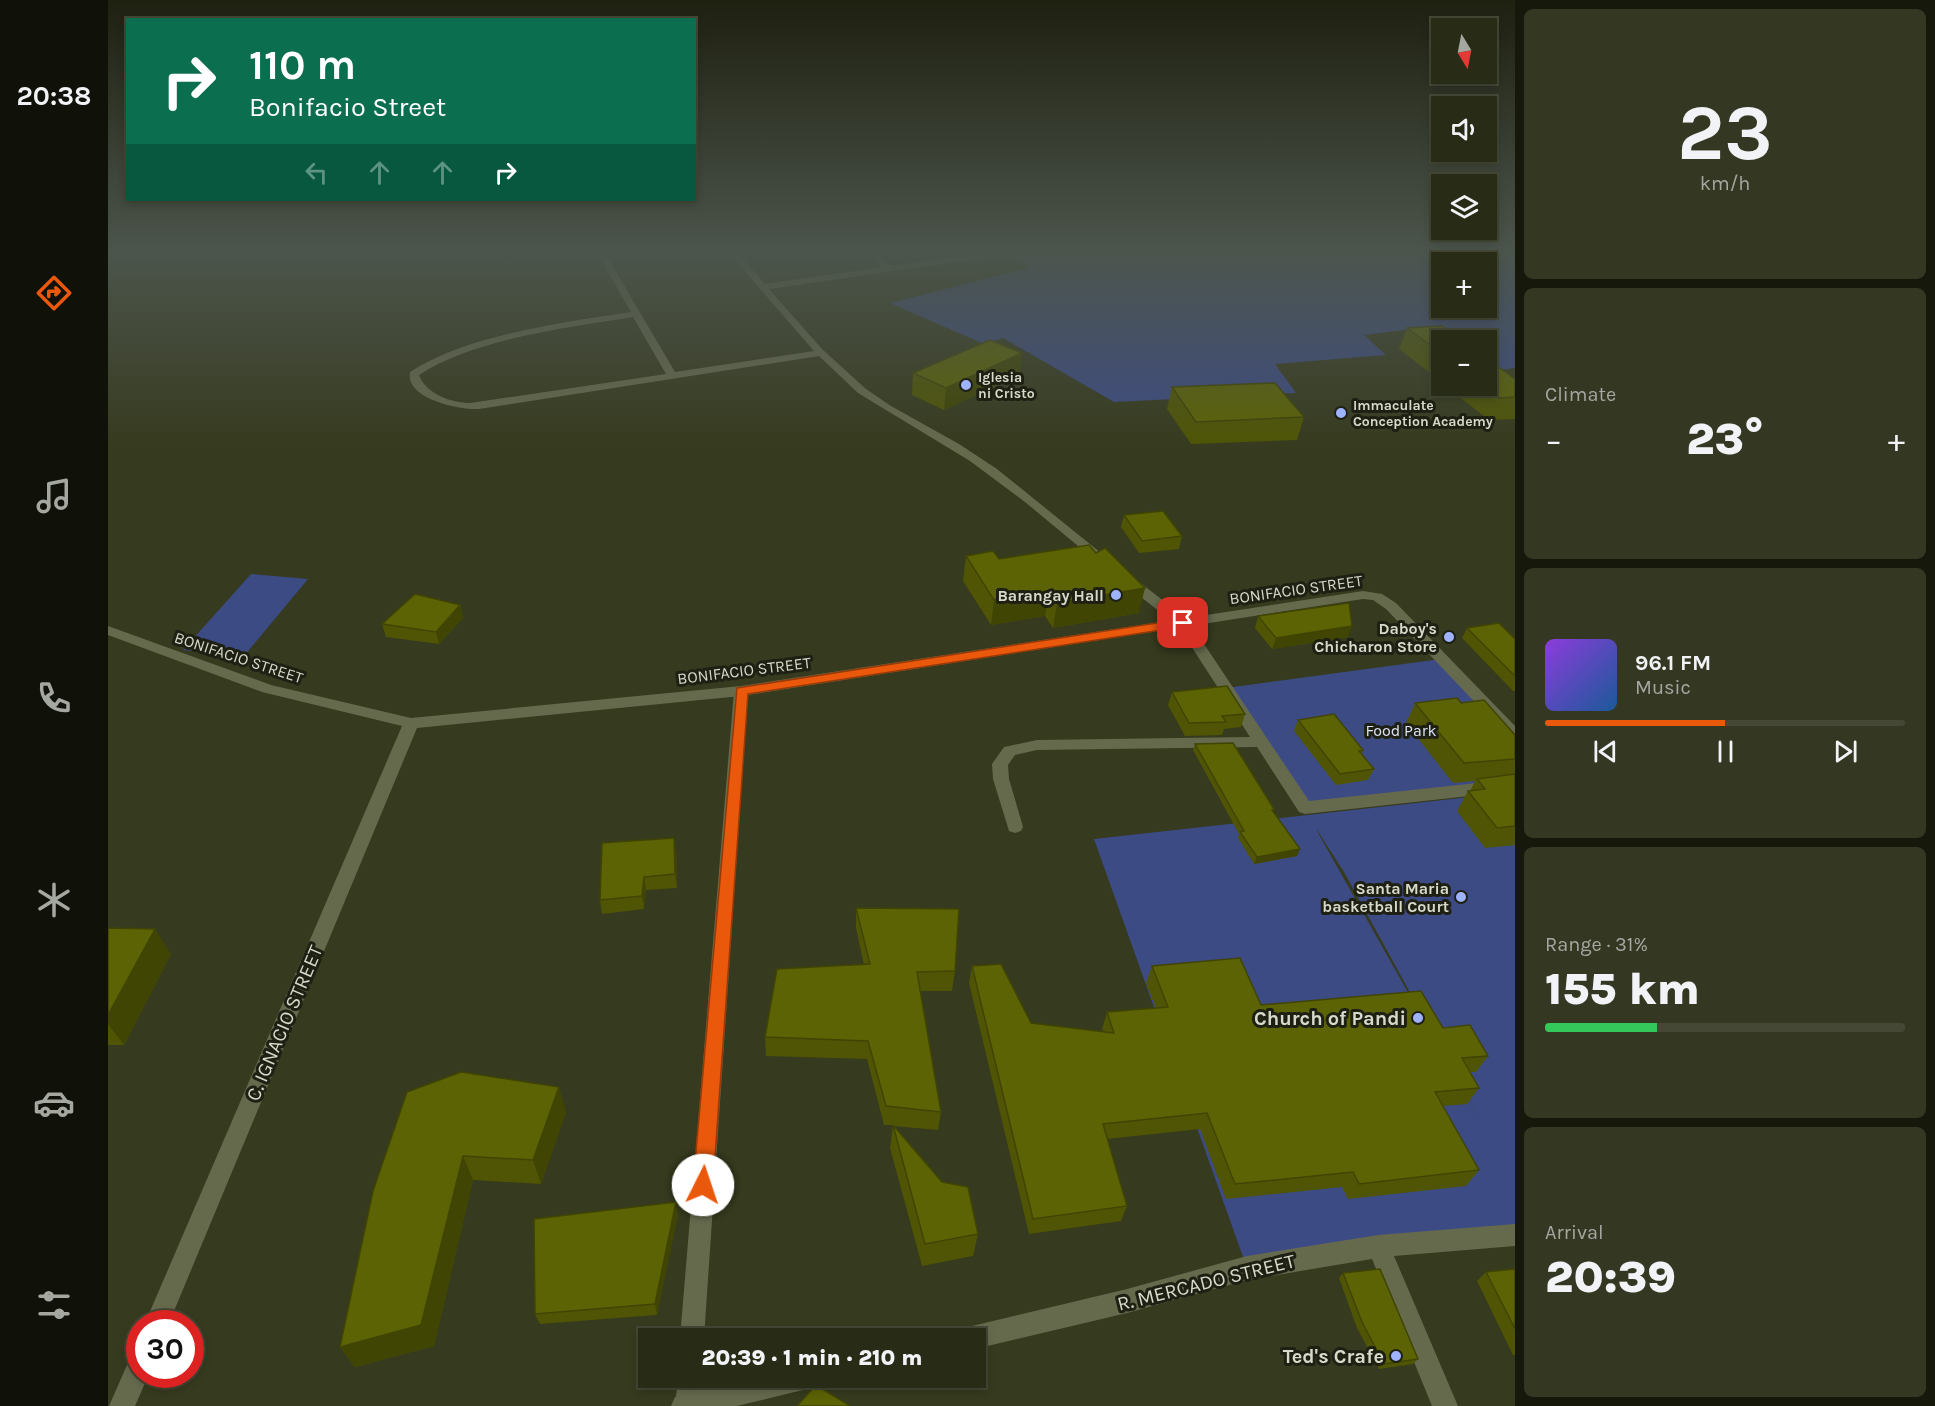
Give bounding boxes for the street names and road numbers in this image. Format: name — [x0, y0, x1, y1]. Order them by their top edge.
street label: BONIFACIO STREET — [1228, 571, 1364, 608]
street label: BONIFACIO STREET — [172, 628, 306, 687]
street label: BONIFACIO STREET — [676, 653, 812, 688]
street label: C. IGNACIO STREET — [241, 942, 328, 1104]
street label: R. MERCADO STREET — [1115, 1249, 1297, 1316]

